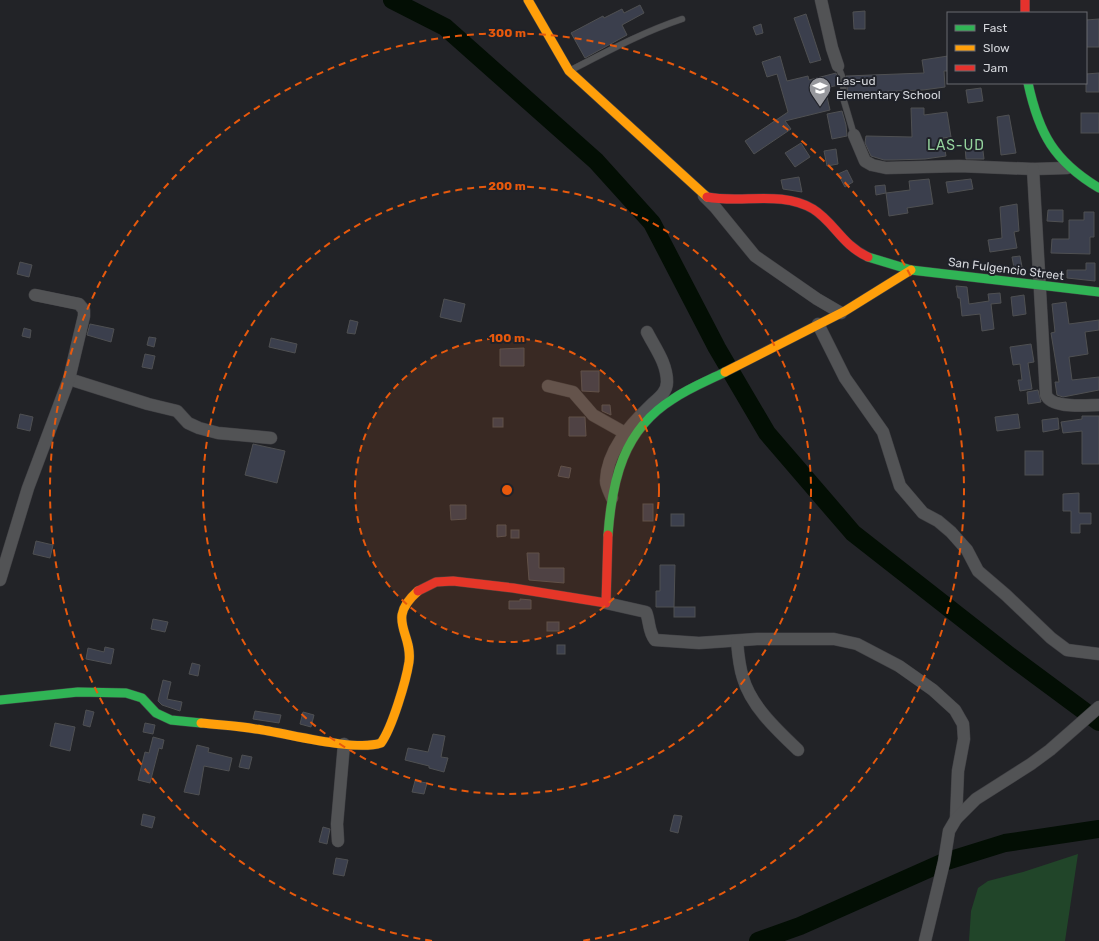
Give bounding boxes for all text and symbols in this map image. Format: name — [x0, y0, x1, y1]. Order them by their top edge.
legend — [947, 12, 1087, 84]
text: Fast — [983, 21, 1007, 35]
text: 300 m — [488, 26, 526, 40]
text: Slow — [983, 41, 1010, 55]
text: Jam — [983, 61, 1008, 75]
place label: Las-ud Elementary School — [836, 74, 941, 102]
school or university icon: Las-ud Elementary School — [807, 75, 833, 108]
district label: LAS-UD — [927, 137, 985, 154]
text: 200 m — [488, 179, 526, 193]
street label: San Fulgencio Street — [947, 255, 1065, 283]
text: 100 m — [489, 331, 525, 345]
centre of rings — [500, 483, 514, 497]

